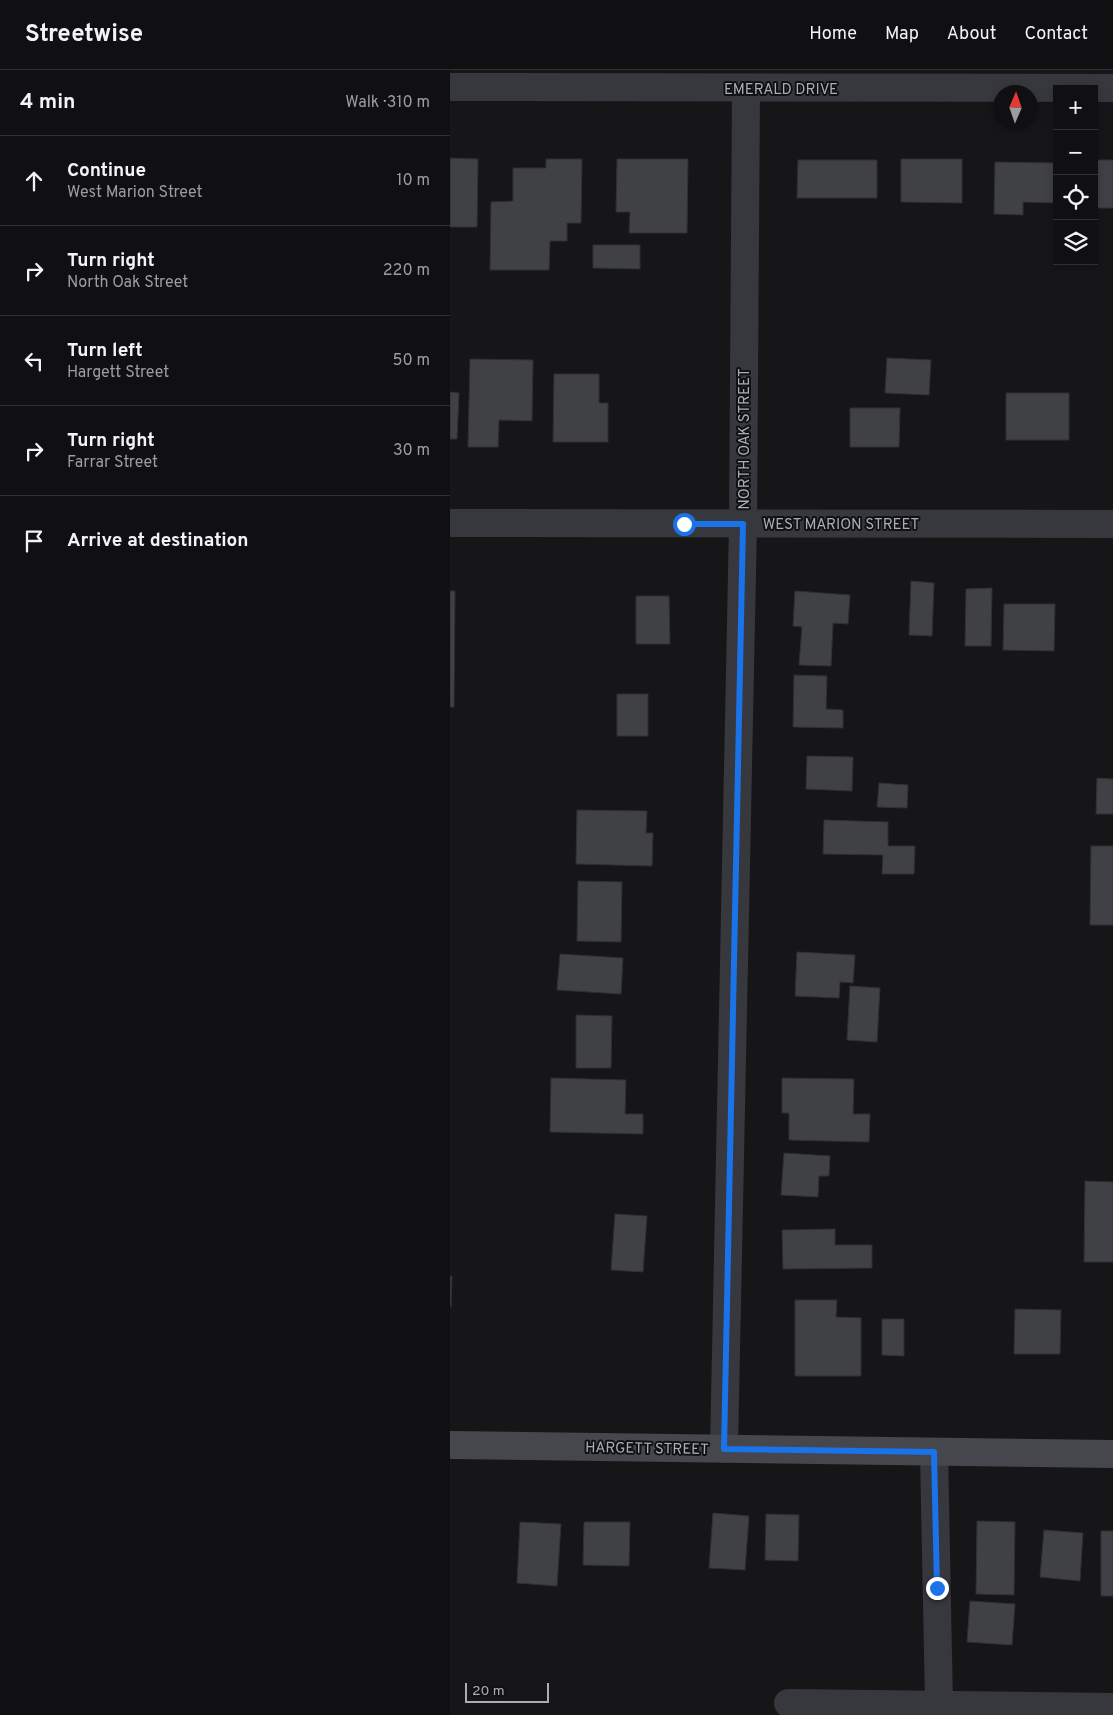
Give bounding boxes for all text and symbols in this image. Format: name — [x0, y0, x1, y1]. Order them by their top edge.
text: Streetwise — [25, 20, 143, 50]
text: Home — [809, 23, 857, 46]
text: Map — [885, 23, 919, 46]
text: About — [947, 23, 996, 46]
text: Contact — [1024, 23, 1088, 46]
street label: EMERALD DRIVE — [724, 81, 838, 100]
north arrow — [993, 85, 1038, 130]
map controls — [1053, 85, 1098, 265]
button: + — [1053, 85, 1098, 130]
text: 4 min — [20, 89, 76, 116]
text: Walk · 310 m — [345, 93, 430, 113]
button: − — [1053, 130, 1098, 175]
text: Continue — [67, 159, 146, 183]
icon: ahead — [20, 167, 48, 195]
text: 10 m — [396, 171, 430, 191]
button: locate — [1053, 175, 1098, 220]
text: West Marion Street — [67, 183, 203, 203]
button: layers — [1053, 220, 1098, 265]
text: Turn right — [67, 249, 155, 273]
icon: right — [20, 257, 48, 285]
text: 220 m — [383, 261, 430, 281]
text: North Oak Street — [67, 273, 188, 293]
text: Turn left — [67, 339, 143, 363]
icon: left — [20, 347, 48, 375]
text: 50 m — [393, 351, 430, 371]
text: Hargett Street — [67, 363, 169, 383]
street label: NORTH OAK STREET — [736, 368, 755, 510]
text: Turn right — [67, 429, 155, 453]
icon: right — [20, 437, 48, 465]
text: 30 m — [393, 441, 430, 461]
text: Farrar Street — [67, 453, 158, 473]
route start — [673, 513, 696, 536]
street label: WEST MARION STREET — [763, 516, 919, 535]
icon: arrive — [20, 527, 48, 555]
text: Arrive at destination — [67, 529, 248, 553]
street label: HARGETT STREET — [585, 1439, 709, 1460]
route end — [926, 1577, 949, 1600]
scale bar — [465, 1680, 549, 1703]
text: 20 m — [472, 1683, 505, 1700]

